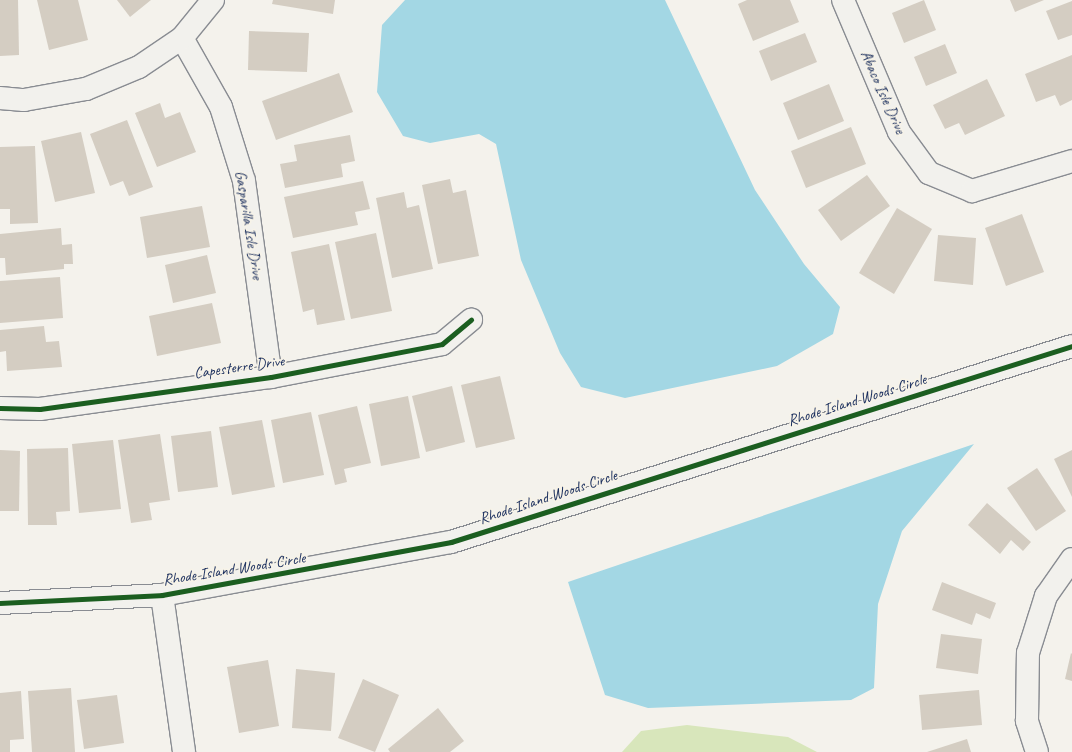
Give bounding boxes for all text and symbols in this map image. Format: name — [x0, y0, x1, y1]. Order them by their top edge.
street label: Abaco Isle Drive — [856, 47, 910, 137]
street label: Gasparilla Isle Drive — [231, 169, 267, 281]
street label: Capesterre Drive — [193, 351, 285, 383]
street label: Rhode Island Woods Circle — [785, 370, 929, 430]
street label: Rhode Island Woods Circle — [477, 466, 619, 528]
street label: Rhode Island Woods Circle — [161, 548, 307, 590]

